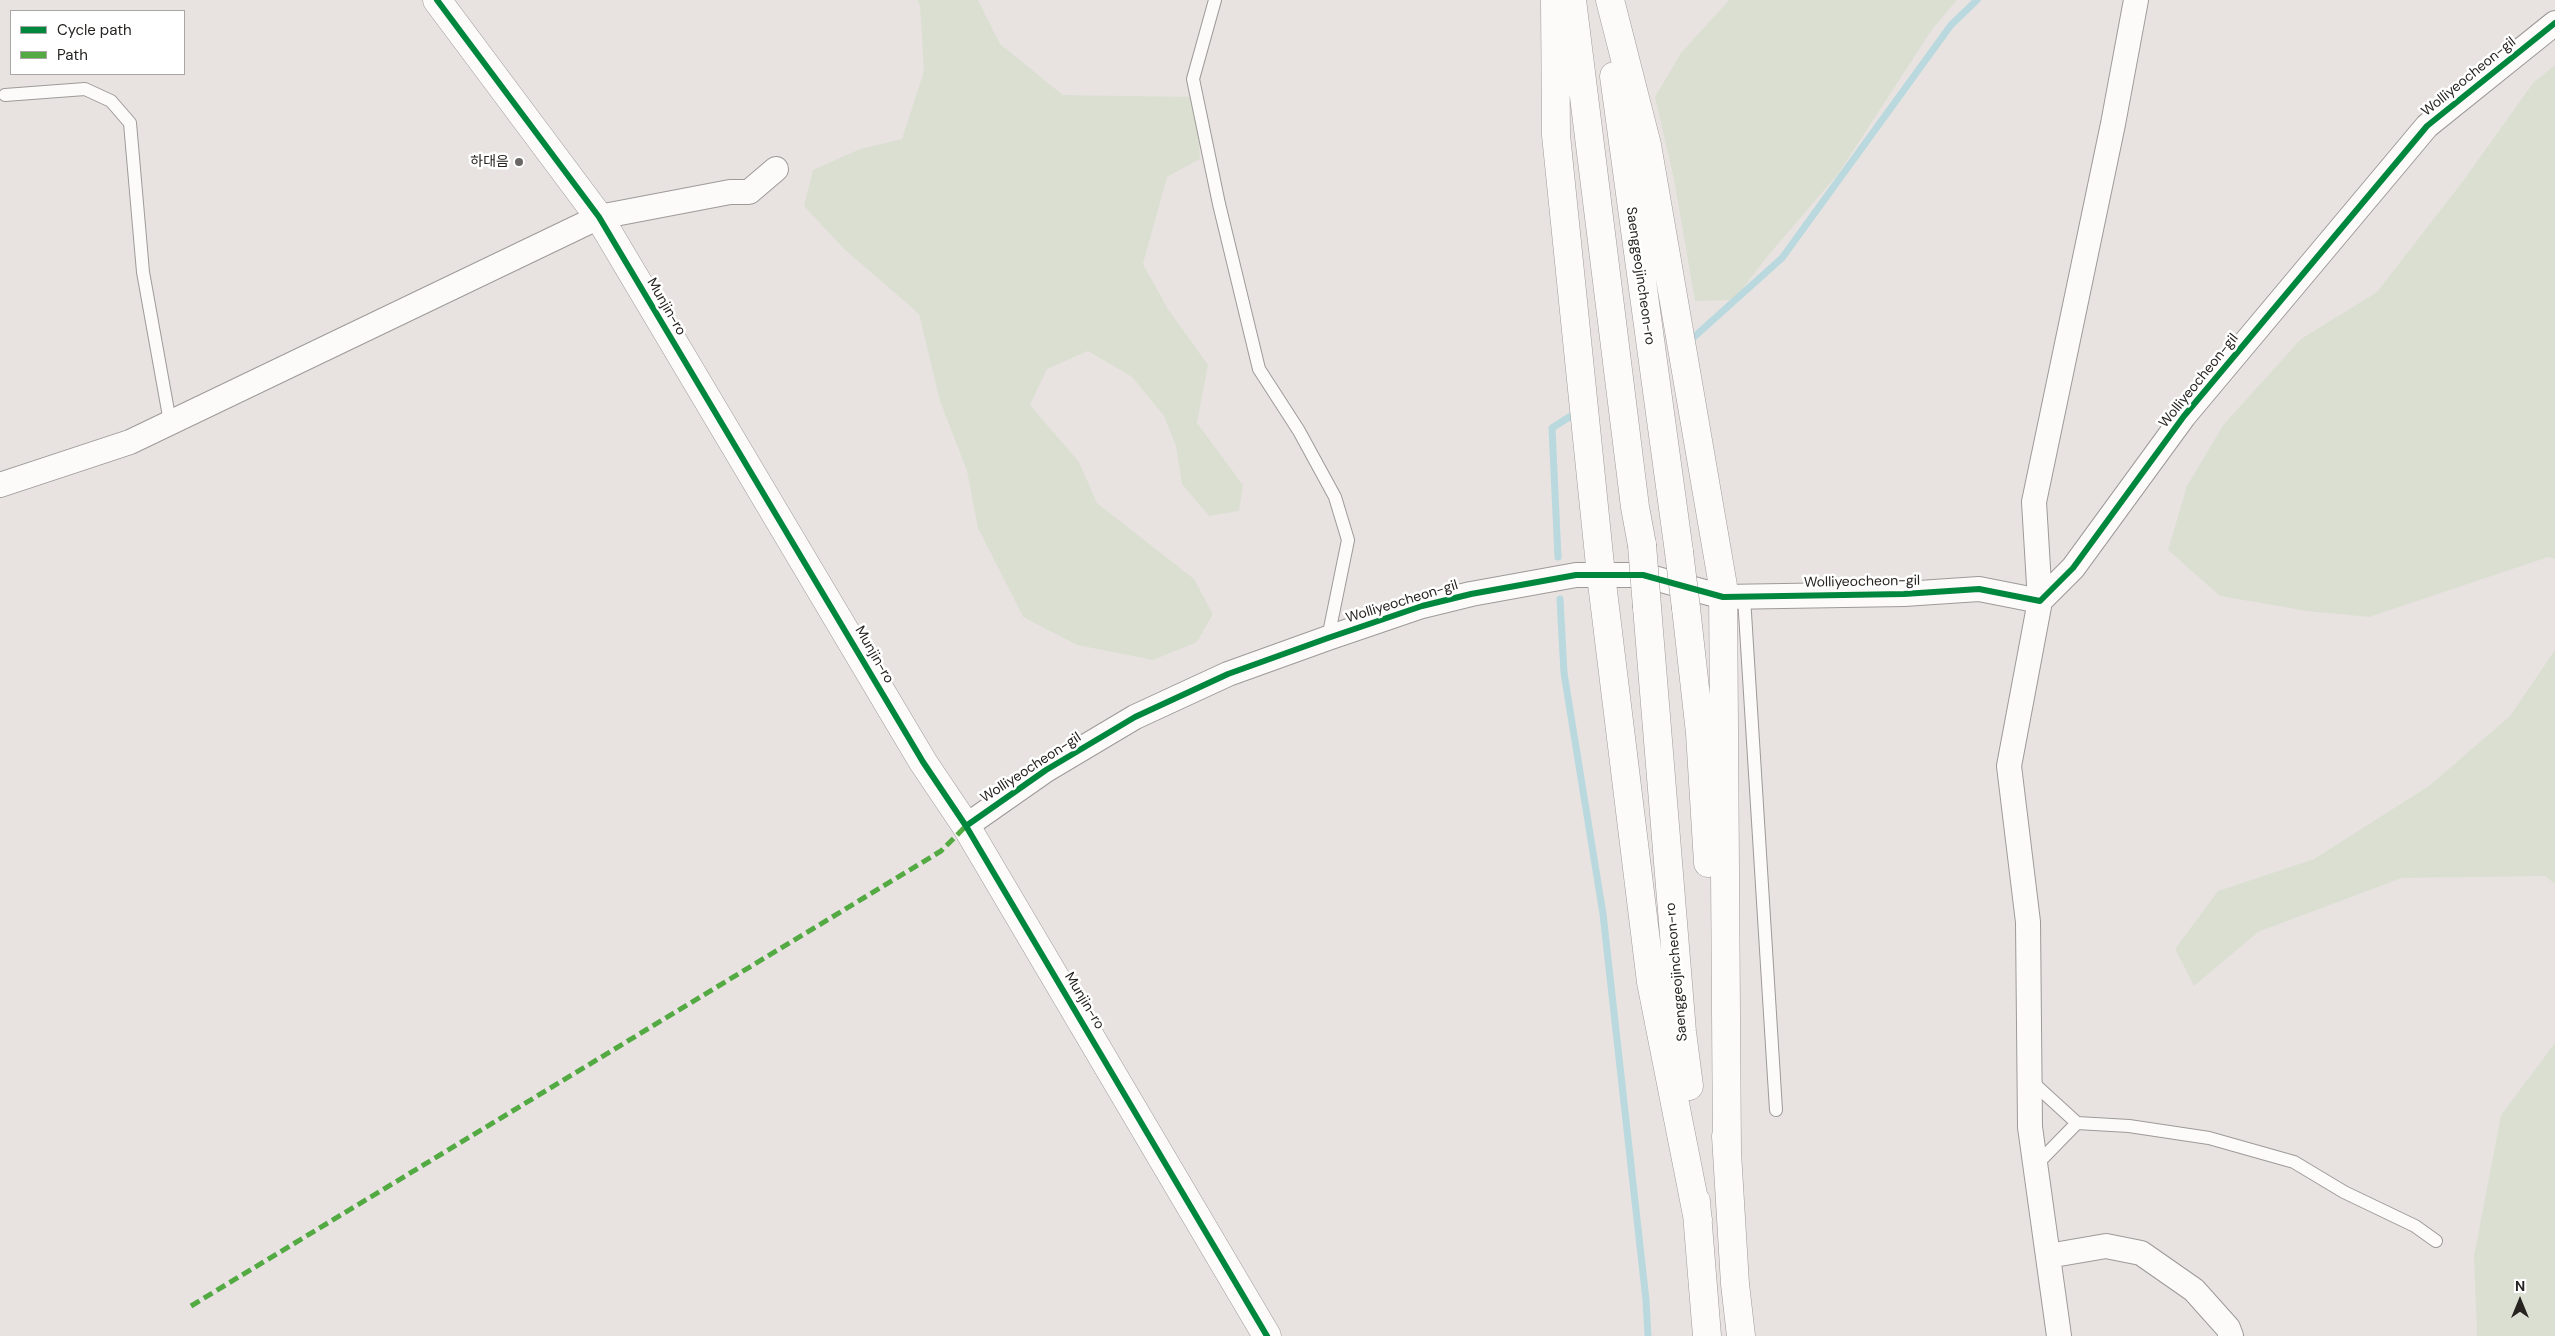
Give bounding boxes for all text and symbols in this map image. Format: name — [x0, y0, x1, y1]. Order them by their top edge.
legend — [10, 10, 185, 75]
text: Cycle path — [57, 20, 132, 40]
street label: Wolliyeocheon-gil — [2419, 34, 2519, 120]
text: Path — [57, 45, 88, 65]
place label: 하대음 — [470, 154, 509, 170]
marker: 하대음 — [513, 156, 525, 168]
street label: Saenggeojincheon-ro — [1622, 206, 1658, 346]
street label: Munjin-ro — [643, 275, 689, 339]
street label: Wolliyeocheon-gil — [2156, 331, 2242, 431]
street label: Wolliyeocheon-gil — [1804, 573, 1920, 591]
street label: Wolliyeocheon-gil — [1344, 577, 1460, 627]
street label: Munjin-ro — [851, 623, 897, 687]
street label: Wolliyeocheon-gil — [978, 729, 1084, 807]
street label: Saenggeojincheon-ro — [1663, 902, 1691, 1042]
street label: Munjin-ro — [1060, 969, 1108, 1033]
north arrow — [2495, 1276, 2545, 1326]
text: N — [2515, 1277, 2525, 1295]

